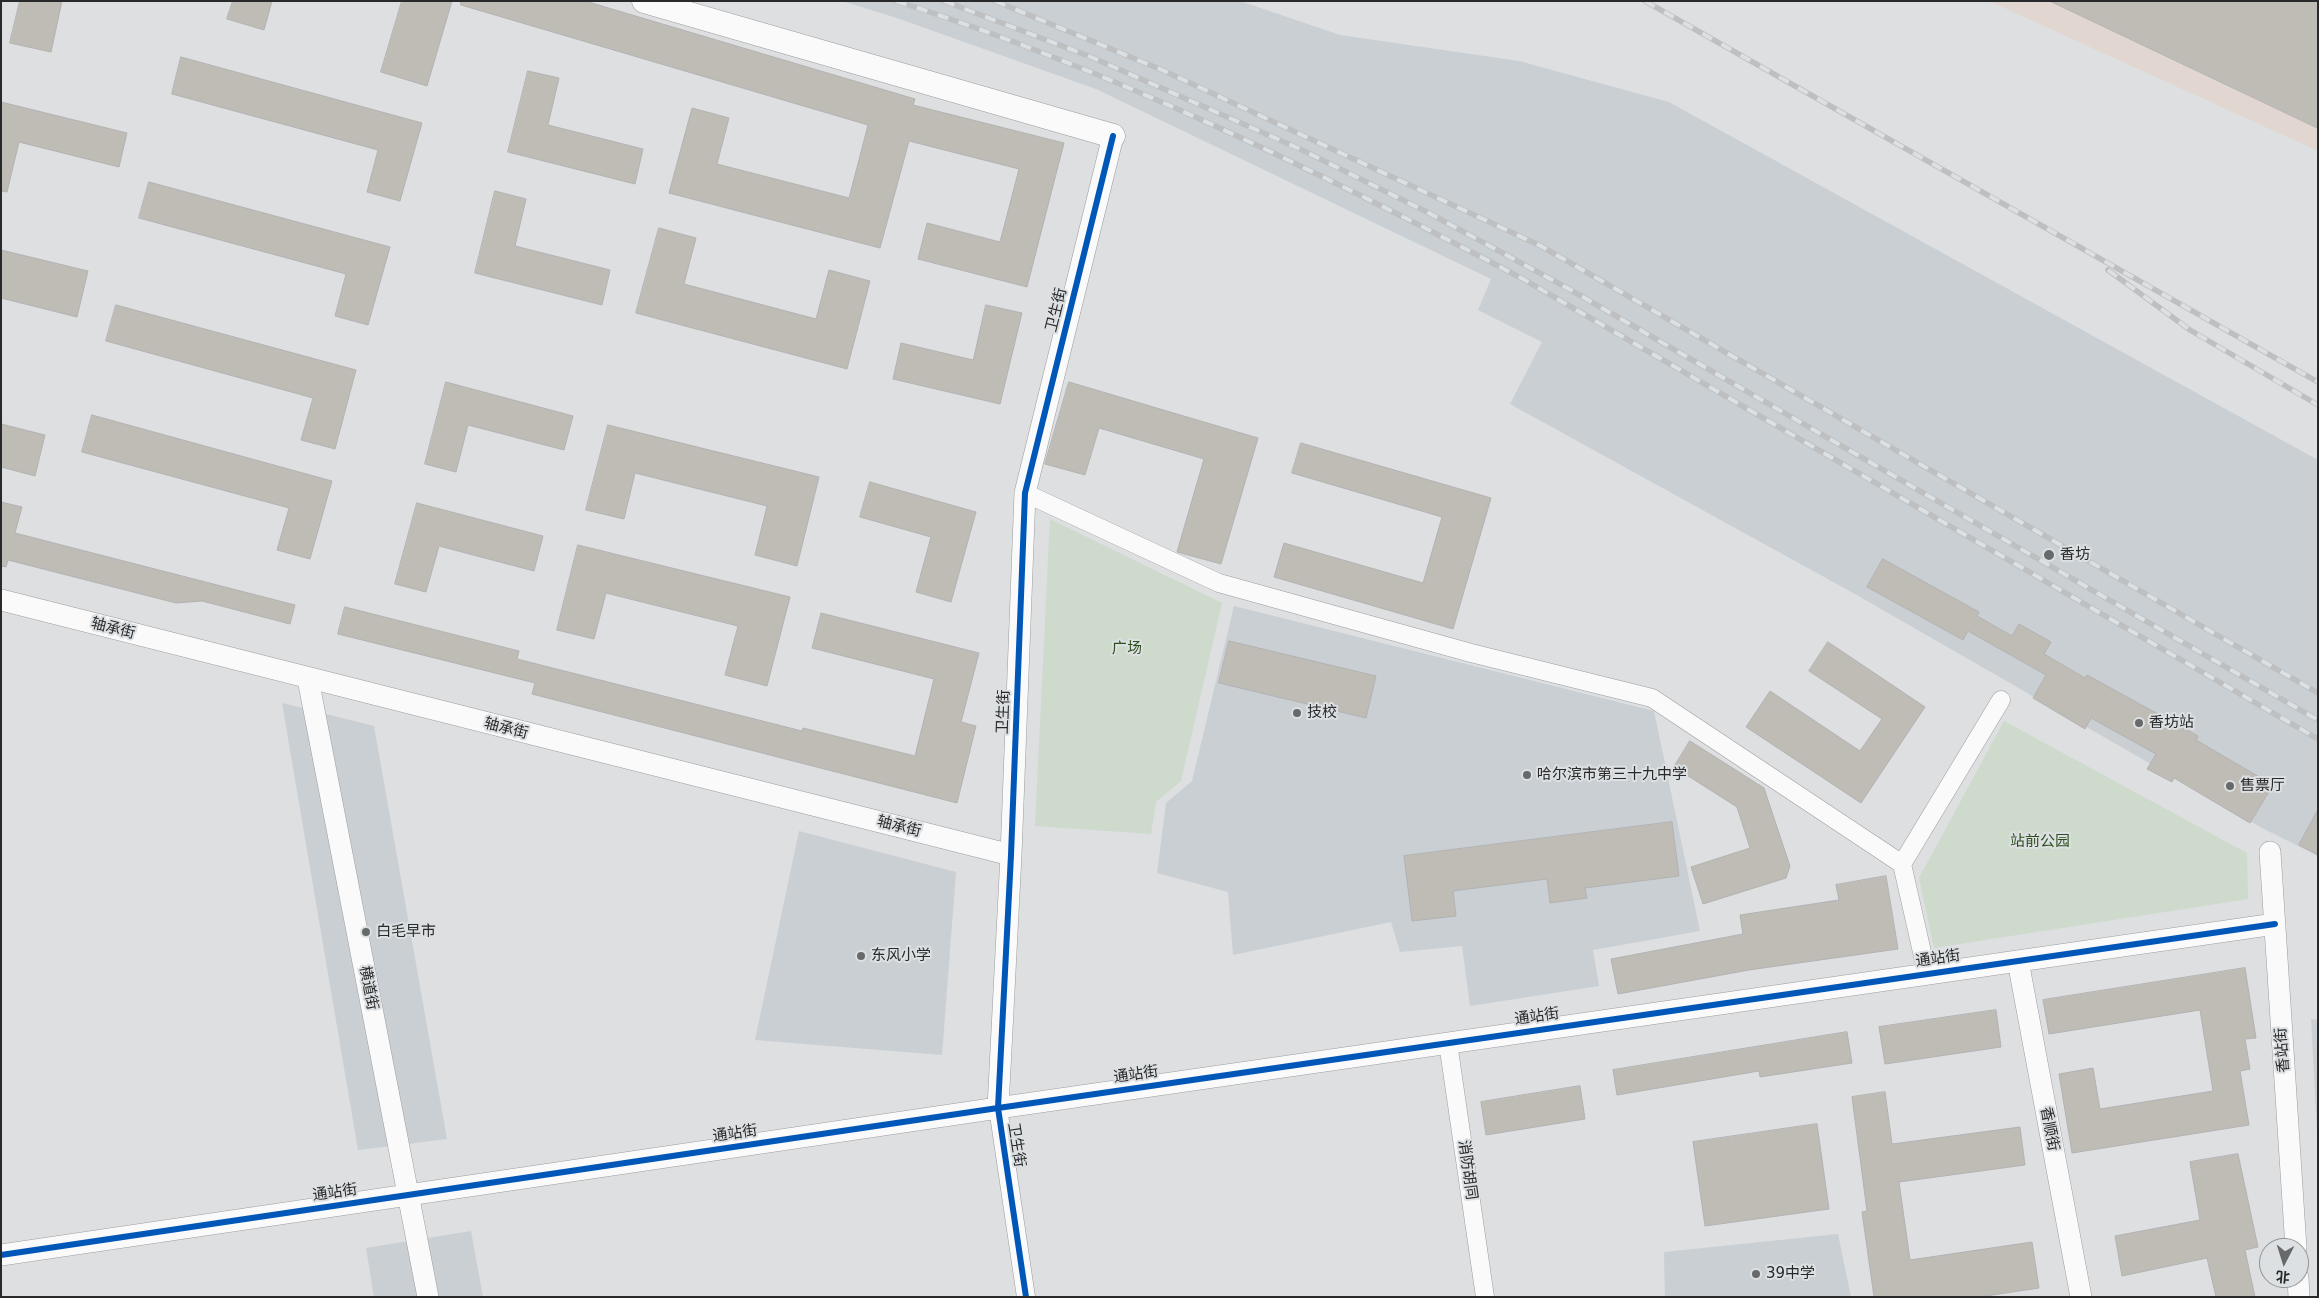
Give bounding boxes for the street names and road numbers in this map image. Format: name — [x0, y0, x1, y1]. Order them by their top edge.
street label: 卫生街 — [1043, 286, 1071, 334]
street label: 轴承街 — [89, 615, 137, 643]
street label: 卫生街 — [994, 689, 1014, 735]
street label: 轴承街 — [482, 715, 530, 743]
street label: 轴承街 — [875, 813, 923, 841]
street label: 通站街 — [1914, 947, 1962, 971]
street label: 横道街 — [355, 964, 381, 1012]
street label: 通站街 — [1513, 1005, 1561, 1029]
street label: 香站街 — [2272, 1027, 2294, 1073]
street label: 通站街 — [1112, 1063, 1160, 1087]
street label: 香顺街 — [2036, 1105, 2062, 1153]
street label: 卫生街 — [1004, 1121, 1028, 1169]
street label: 通站街 — [711, 1122, 759, 1146]
street label: 消防胡同 — [1454, 1139, 1480, 1201]
street label: 通站街 — [311, 1181, 359, 1205]

